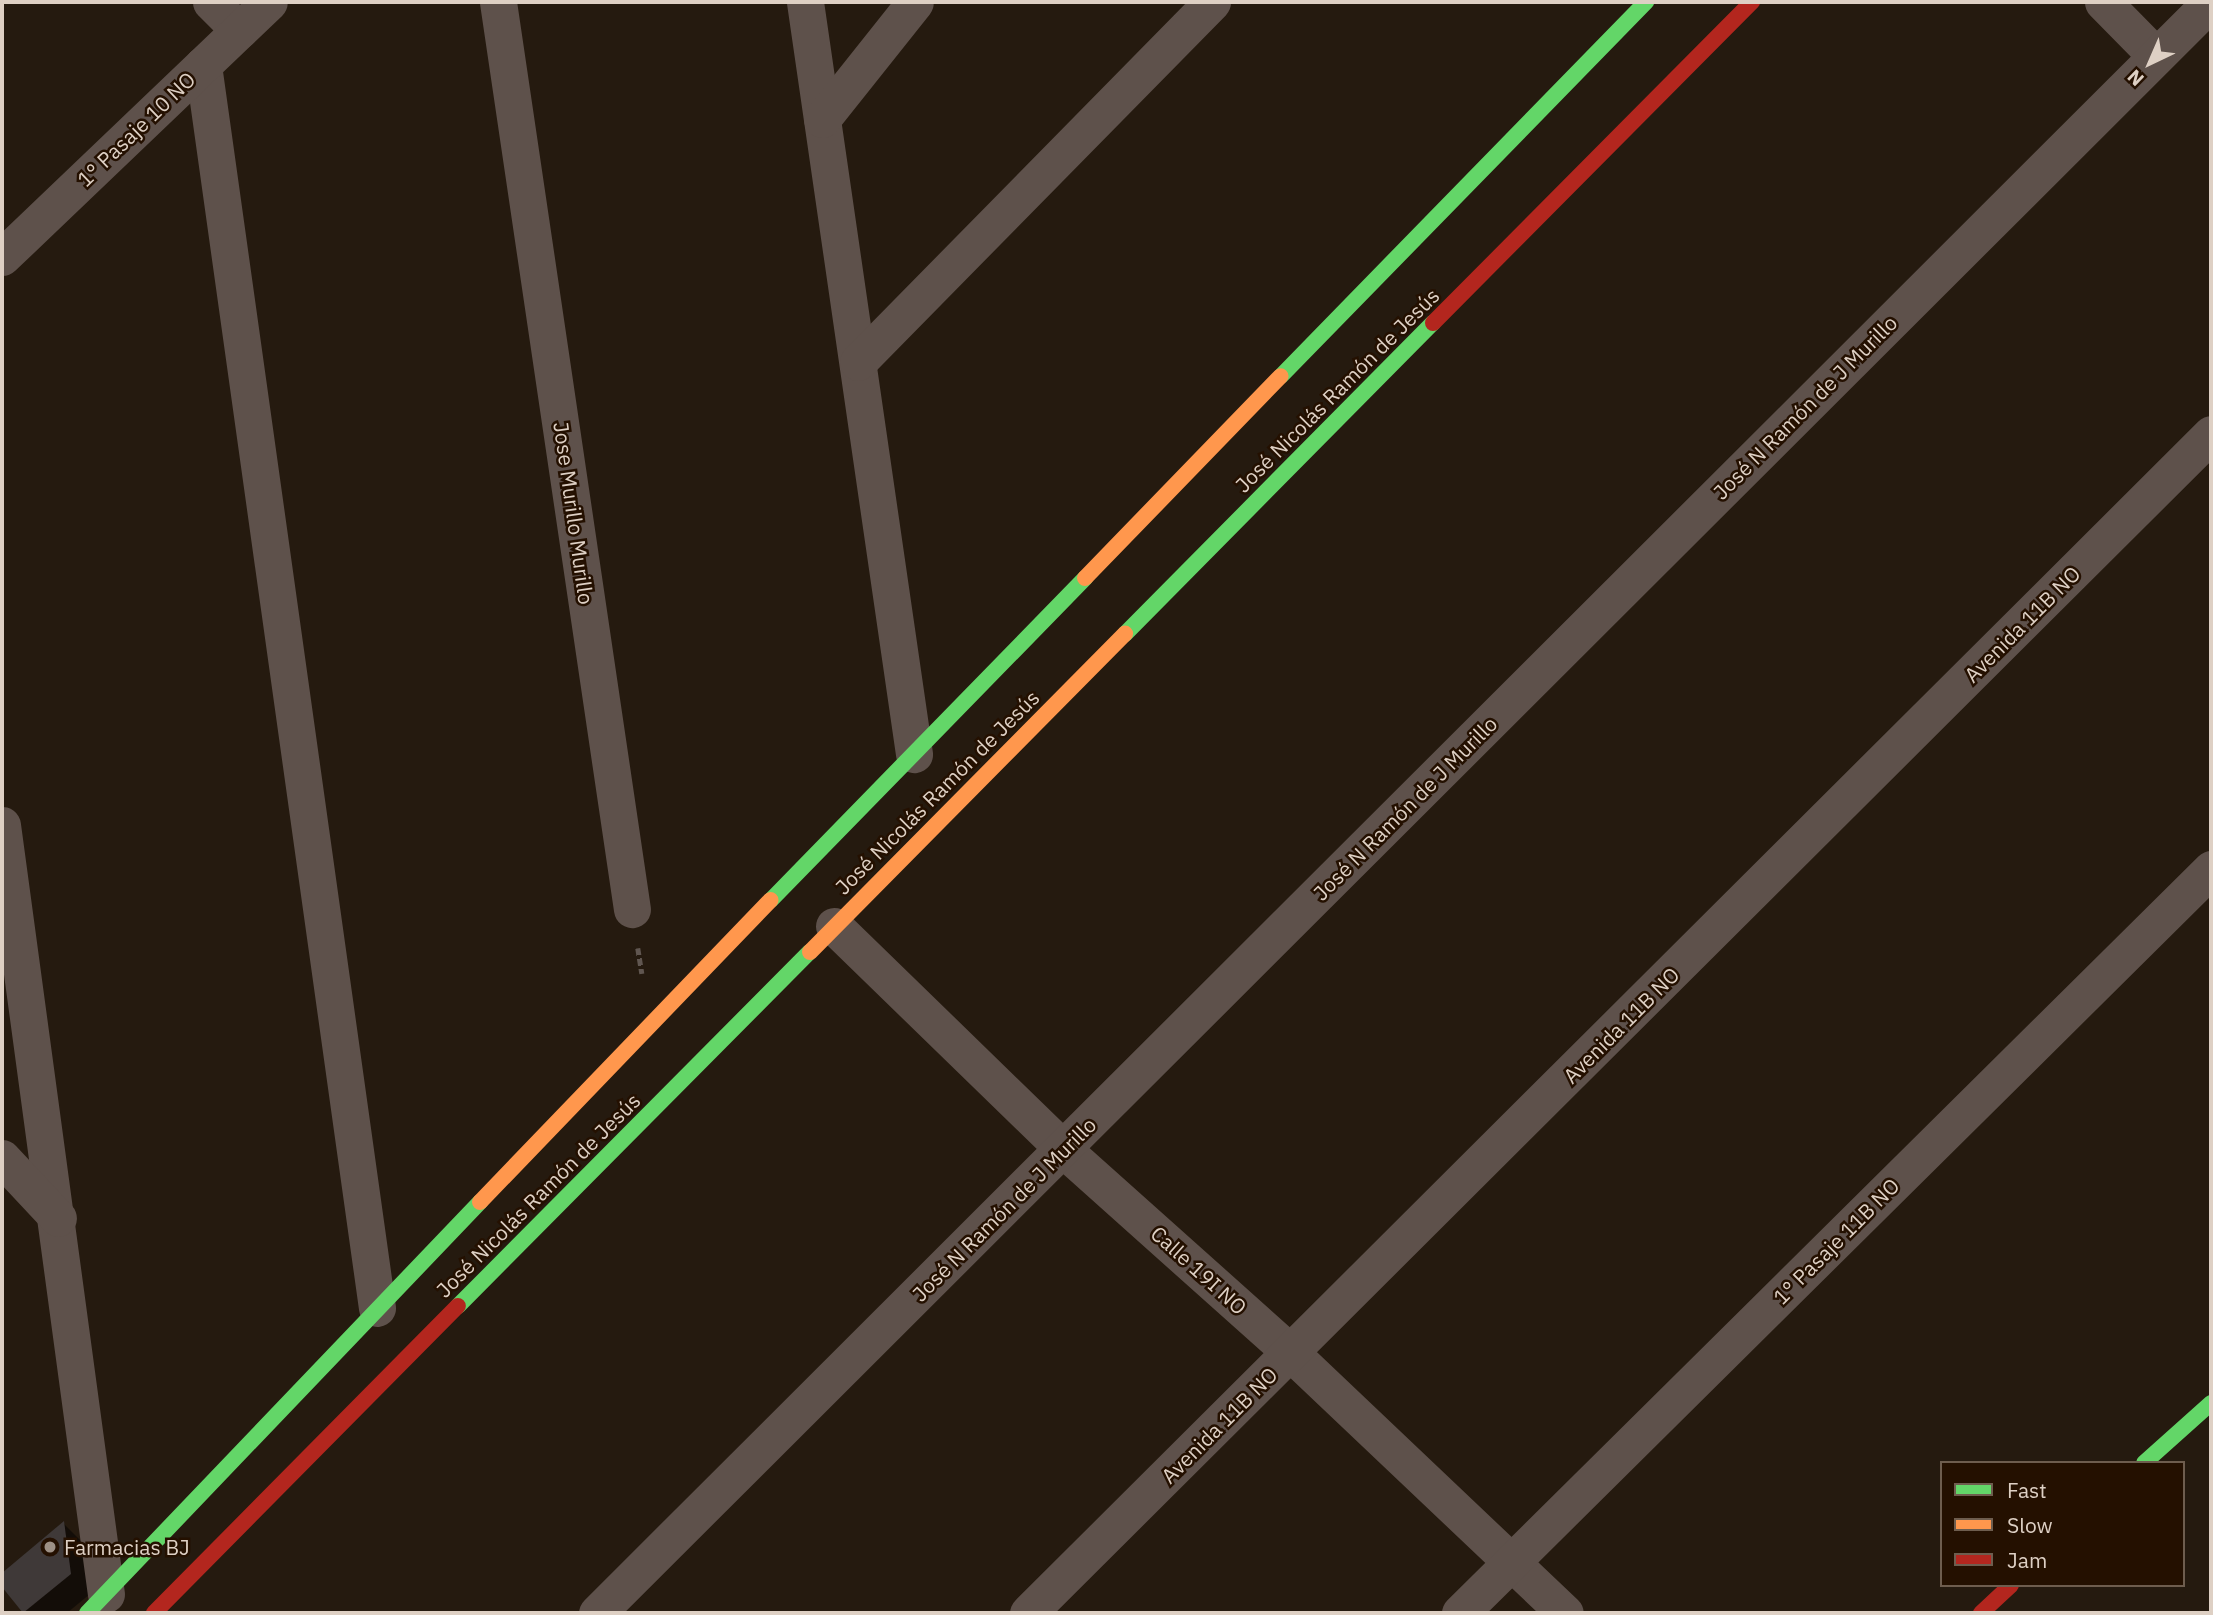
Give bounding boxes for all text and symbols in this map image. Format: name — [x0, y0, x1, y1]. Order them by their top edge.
north arrow — [2115, 28, 2185, 98]
text: N — [2122, 65, 2149, 92]
street label: 1° Pasaje 10 NO — [72, 66, 200, 192]
street label: José Nicolás Ramón de Jesús — [1230, 283, 1444, 497]
street label: José N Ramón de J Murillo — [1708, 310, 1902, 504]
street label: Jose Murillo Murillo — [549, 420, 599, 606]
street label: Avenida 11B NO — [1959, 561, 2085, 687]
street label: José Nicolás Ramón de Jesús — [830, 685, 1044, 899]
street label: José N Ramón de J Murillo — [1308, 711, 1502, 905]
street label: Avenida 11B NO — [1558, 962, 1684, 1088]
street label: José Nicolás Ramón de Jesús — [431, 1088, 645, 1302]
street label: José N Ramón de J Murillo — [907, 1112, 1101, 1306]
street label: 1° Pasaje 11B NO — [1768, 1173, 1904, 1309]
street label: Calle 19I NO — [1146, 1220, 1252, 1320]
street label: Avenida 11B NO — [1156, 1362, 1282, 1488]
legend — [1940, 1461, 2185, 1587]
text: Fast — [2007, 1476, 2047, 1504]
text: Slow — [2007, 1511, 2053, 1539]
place label: Farmacias BJ — [64, 1534, 190, 1560]
marker: Farmacias BJ — [42, 1539, 58, 1555]
text: Jam — [2007, 1546, 2047, 1574]

